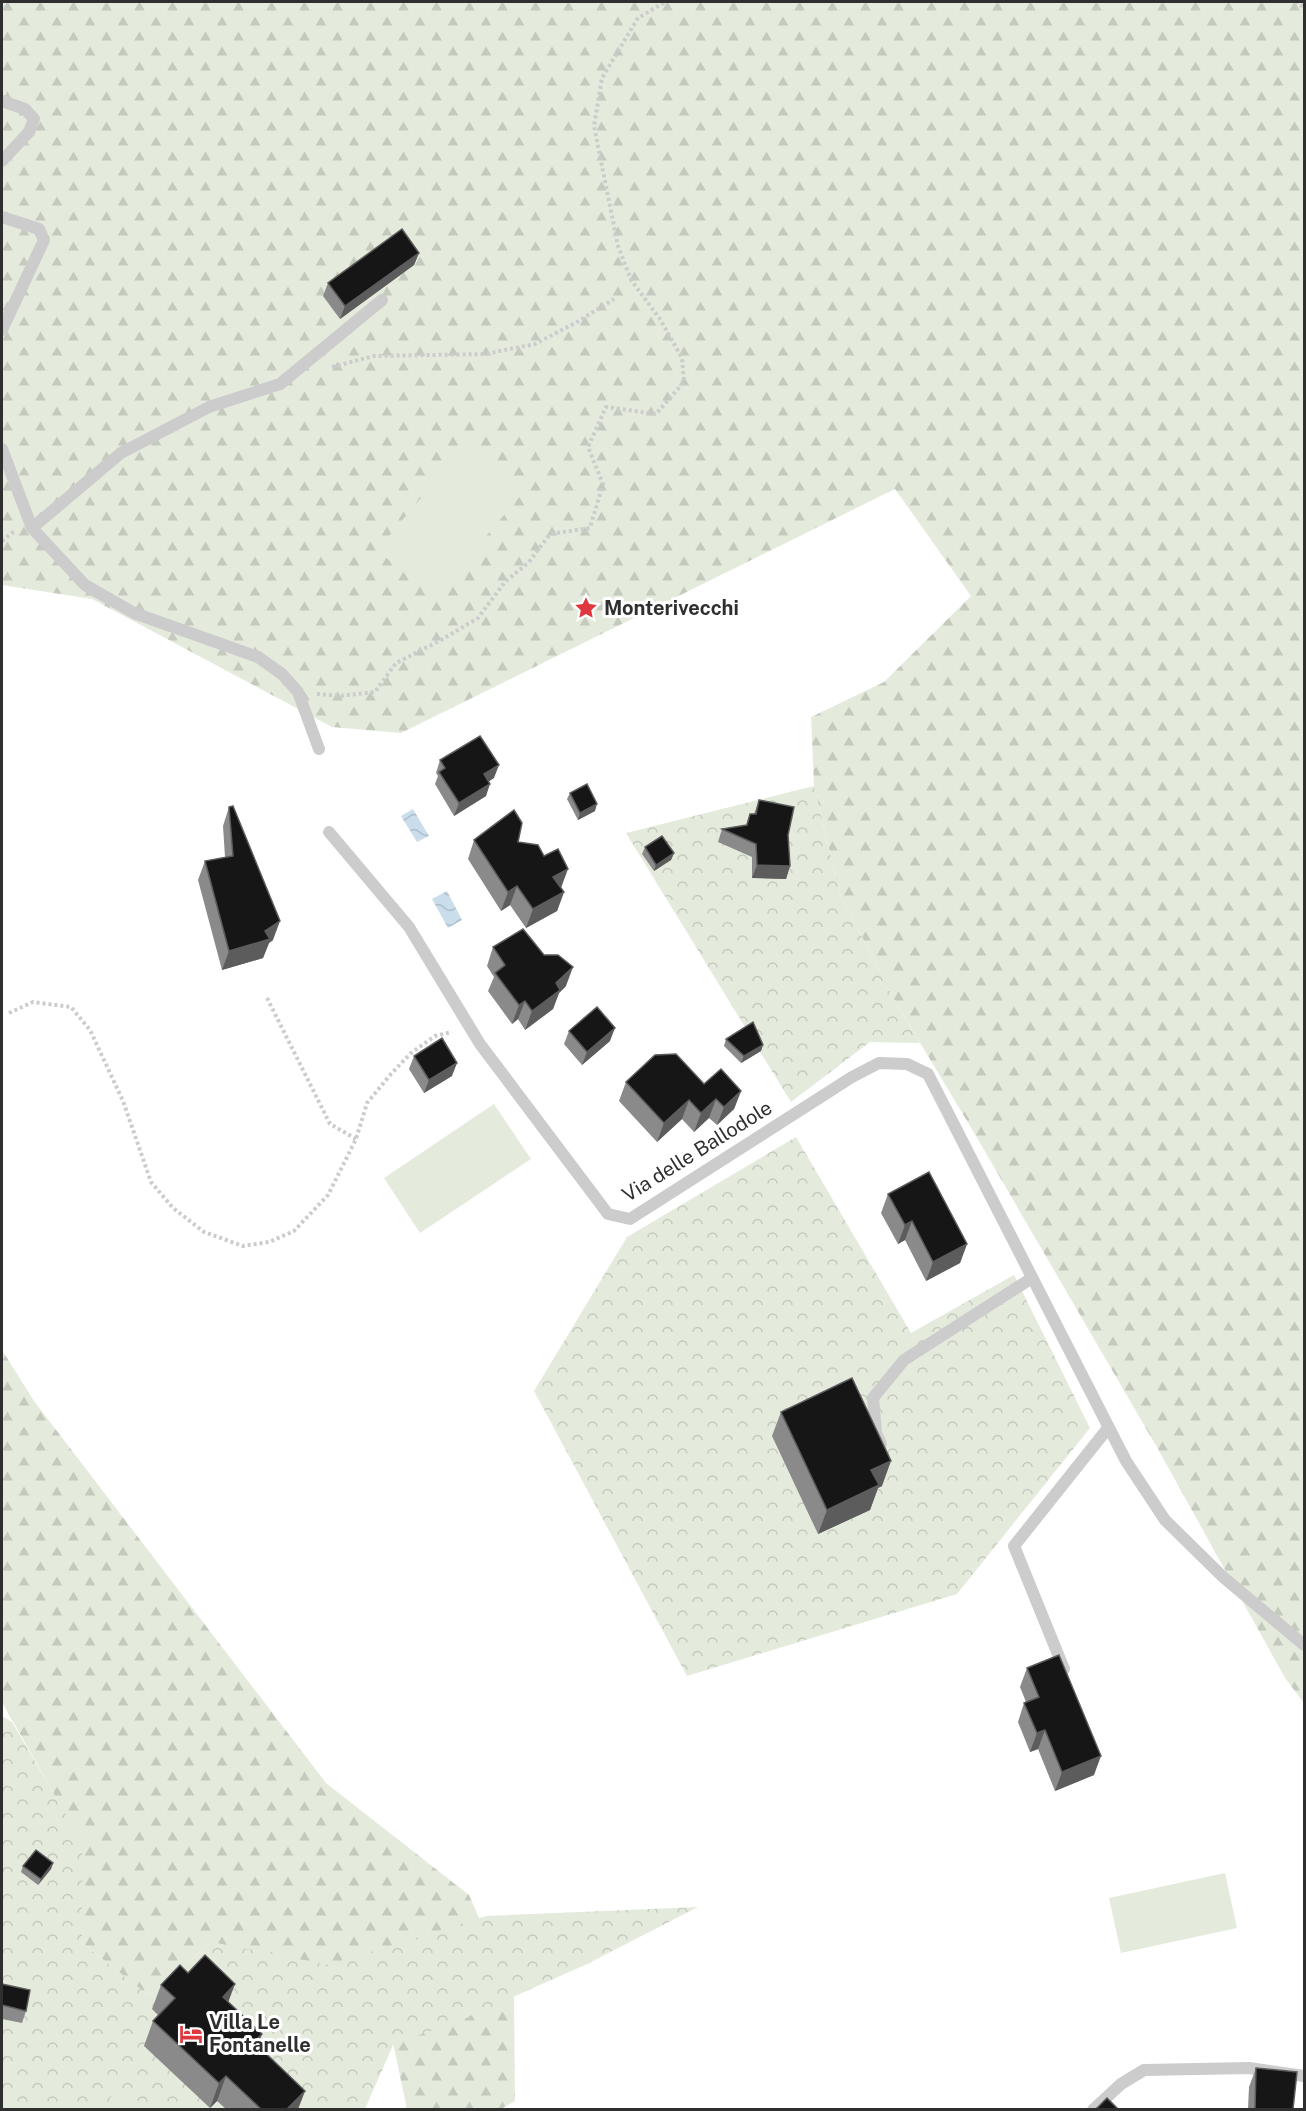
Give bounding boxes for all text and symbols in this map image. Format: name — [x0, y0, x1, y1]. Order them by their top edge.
place icon: Monterivecchi — [573, 595, 599, 621]
place label: Monterivecchi — [604, 596, 739, 620]
street label: Via delle Ballodole — [618, 1095, 776, 1207]
place label: Villa Le Fontanelle — [209, 2010, 311, 2057]
hotel icon: Villa Le Fontanelle — [178, 2021, 204, 2047]

